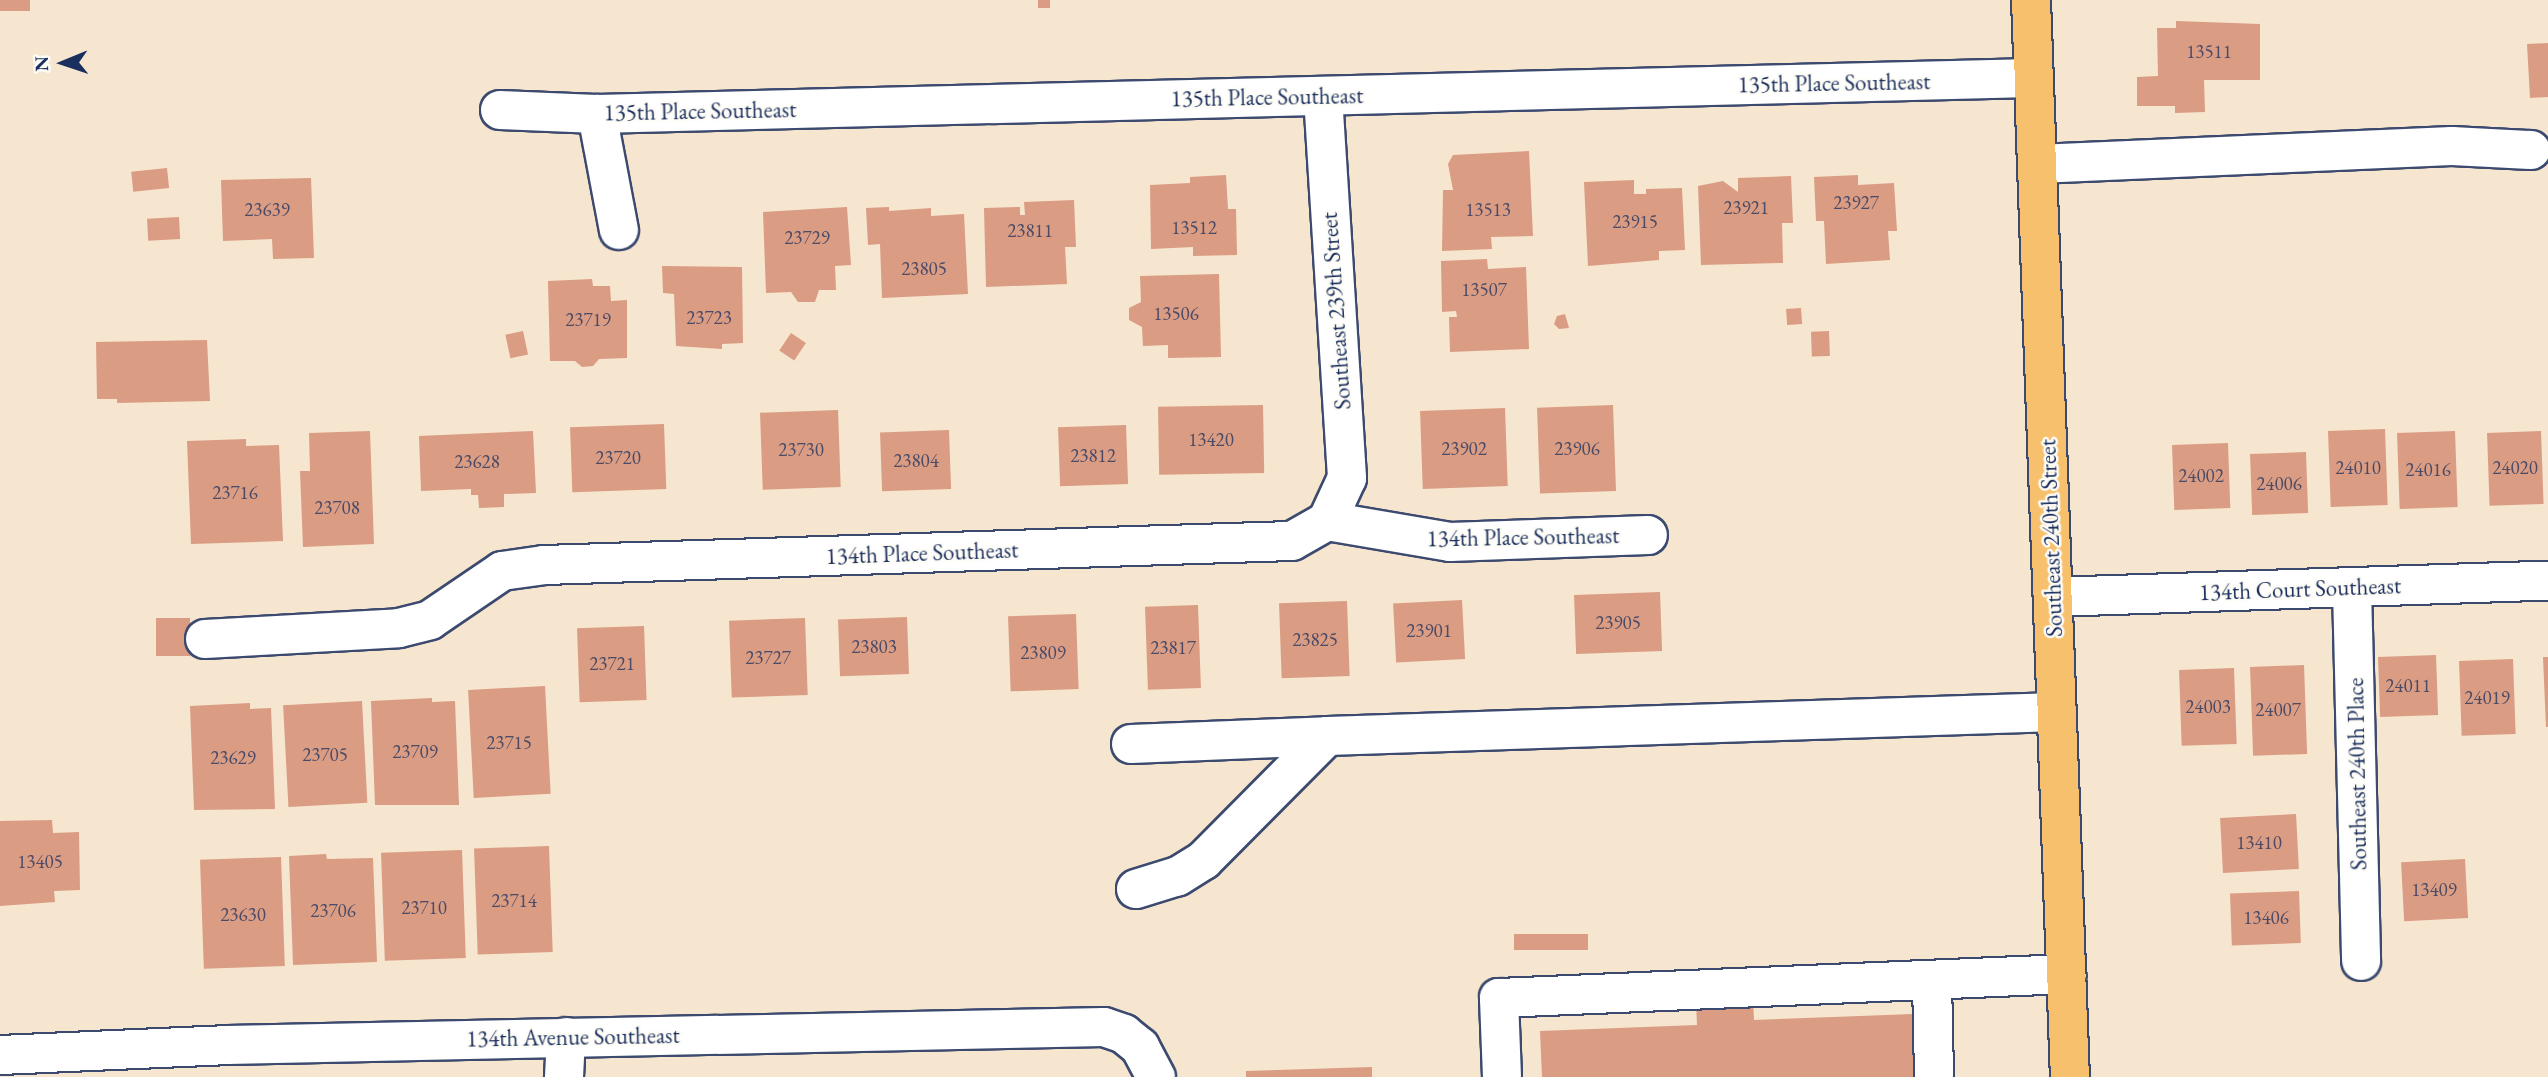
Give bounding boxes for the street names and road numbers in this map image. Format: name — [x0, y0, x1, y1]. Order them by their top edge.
street label: 135th Place Southeast — [1737, 68, 1931, 98]
street label: 135th Place Southeast — [1170, 82, 1364, 112]
street label: 135th Place Southeast — [603, 96, 797, 126]
street label: Southeast 239th Street — [1315, 211, 1357, 411]
street label: Southeast 240th Street — [2034, 439, 2068, 637]
street label: 134th Place Southeast — [1426, 522, 1620, 552]
street label: 134th Place Southeast — [825, 536, 1019, 570]
street label: 134th Court Southeast — [2198, 572, 2402, 606]
street label: Southeast 240th Place — [2342, 677, 2372, 871]
street label: 134th Avenue Southeast — [466, 1021, 680, 1053]

